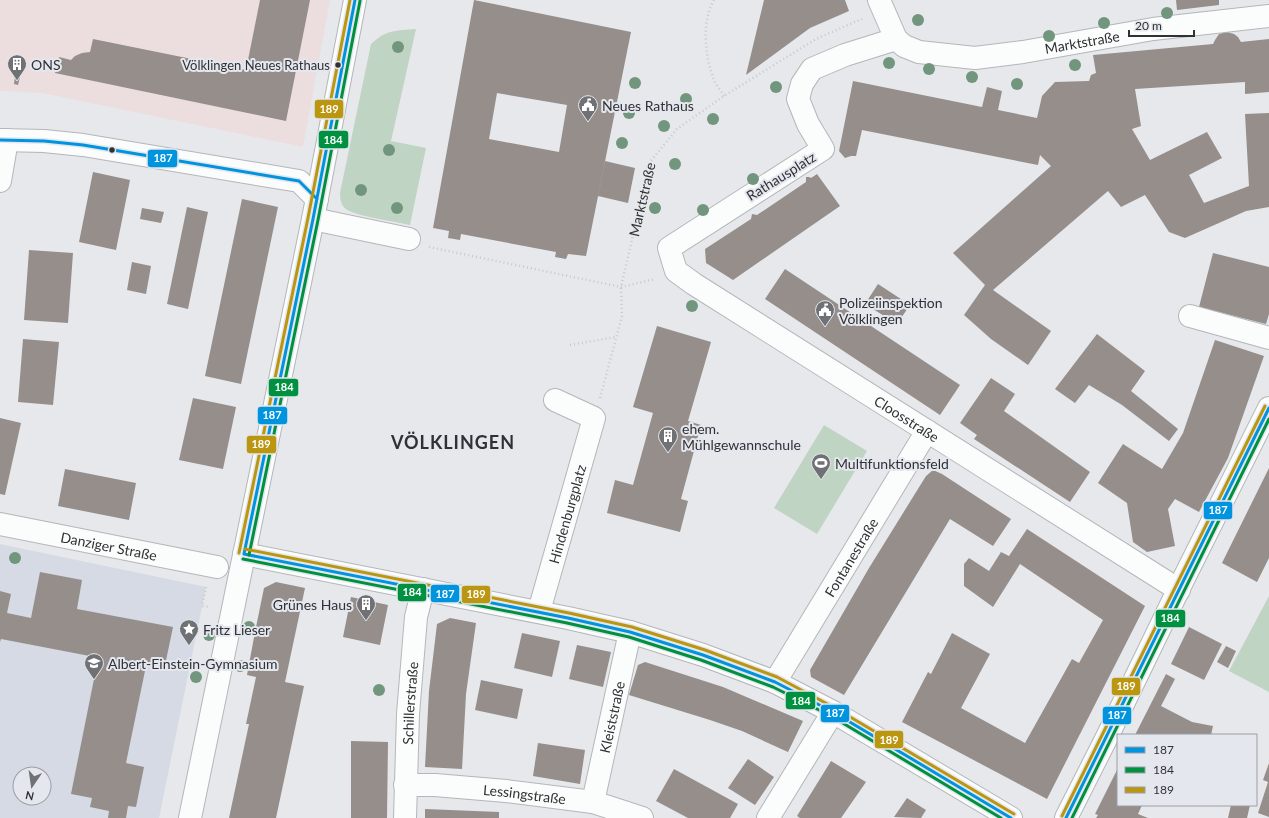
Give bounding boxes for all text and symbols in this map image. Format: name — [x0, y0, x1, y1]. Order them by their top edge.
scale bar — [1129, 12, 1194, 38]
text: 20 m — [1135, 18, 1162, 33]
street label: Marktstraße — [1043, 27, 1121, 57]
building icon: ONS — [6, 53, 28, 81]
place label: ONS — [31, 56, 61, 73]
place label: Völklingen Neues Rathaus — [182, 57, 330, 73]
marker: Völklingen Neues Rathaus — [333, 60, 343, 70]
public building icon: Neues Rathaus — [577, 94, 599, 122]
place label: Neues Rathaus — [602, 97, 694, 114]
line badge: 189 — [314, 99, 344, 119]
text: 189 — [319, 102, 339, 115]
line badge: 184 — [318, 130, 349, 149]
text: 184 — [323, 133, 343, 146]
unlabelled marker — [107, 145, 117, 155]
street label: Rathausplatz — [743, 148, 819, 204]
line badge: 187 — [147, 149, 178, 168]
text: 187 — [153, 151, 173, 164]
street label: Marktstraße — [625, 161, 658, 238]
place label: Polizeiinspektion Völklingen — [839, 294, 943, 327]
public building icon: Polizeiinspektion Völklingen — [814, 299, 836, 327]
line badge: 184 — [268, 378, 299, 397]
text: 184 — [274, 380, 294, 393]
street label: Cloosstraße — [871, 392, 942, 445]
line badge: 187 — [257, 406, 288, 425]
text: 187 — [262, 408, 282, 421]
place label: ehem. Mühlgewannschule — [682, 420, 801, 453]
building icon: ehem. Mühlgewannschule — [657, 425, 679, 453]
district label: VÖLKLINGEN — [390, 431, 515, 453]
line badge: 189 — [246, 435, 277, 454]
text: 189 — [251, 437, 271, 450]
sports icon: Multifunktionsfeld — [810, 452, 832, 480]
place label: Multifunktionsfeld — [835, 455, 949, 472]
street label: Hindenburgplatz — [545, 462, 589, 565]
line badge: 187 — [1203, 501, 1233, 520]
text: 187 — [1208, 503, 1228, 516]
street label: Fontanestraße — [820, 515, 881, 599]
street label: Danziger Straße — [59, 528, 158, 563]
line badge: 184 — [397, 583, 427, 602]
line badge: 187 — [430, 584, 460, 603]
text: 184 — [402, 585, 422, 598]
line badge: 189 — [461, 585, 491, 604]
text: 187 — [435, 587, 455, 600]
text: 189 — [466, 587, 486, 600]
building icon: Grünes Haus — [355, 593, 377, 621]
place label: Grünes Haus — [273, 596, 352, 613]
line badge: 184 — [1155, 609, 1186, 628]
text: 184 — [1160, 611, 1180, 624]
place icon: Fritz Lieser — [178, 618, 200, 646]
place label: Fritz Lieser — [203, 621, 270, 638]
school or university icon: Albert-Einstein-Gymnasium — [83, 652, 105, 680]
place label: Albert-Einstein-Gymnasium — [108, 655, 278, 672]
street label: Schillerstraße — [399, 661, 421, 745]
line badge: 189 — [1111, 677, 1141, 696]
street label: Kleiststraße — [595, 679, 628, 754]
text: 189 — [1116, 679, 1136, 692]
line badge: 184 — [785, 691, 816, 710]
text: 184 — [791, 694, 811, 707]
line badge: 187 — [820, 704, 850, 723]
text: 187 — [825, 706, 845, 719]
line badge: 187 — [1102, 706, 1132, 725]
text: 187 — [1107, 708, 1127, 721]
line badge: 189 — [874, 730, 904, 749]
text: 189 — [879, 733, 899, 746]
legend — [1117, 734, 1257, 806]
text: 187 — [1153, 742, 1174, 757]
text: 184 — [1153, 762, 1174, 777]
north arrow — [12, 766, 52, 806]
street label: Lessingstraße — [482, 781, 567, 807]
text: 189 — [1153, 782, 1174, 797]
text: N — [24, 789, 35, 804]

